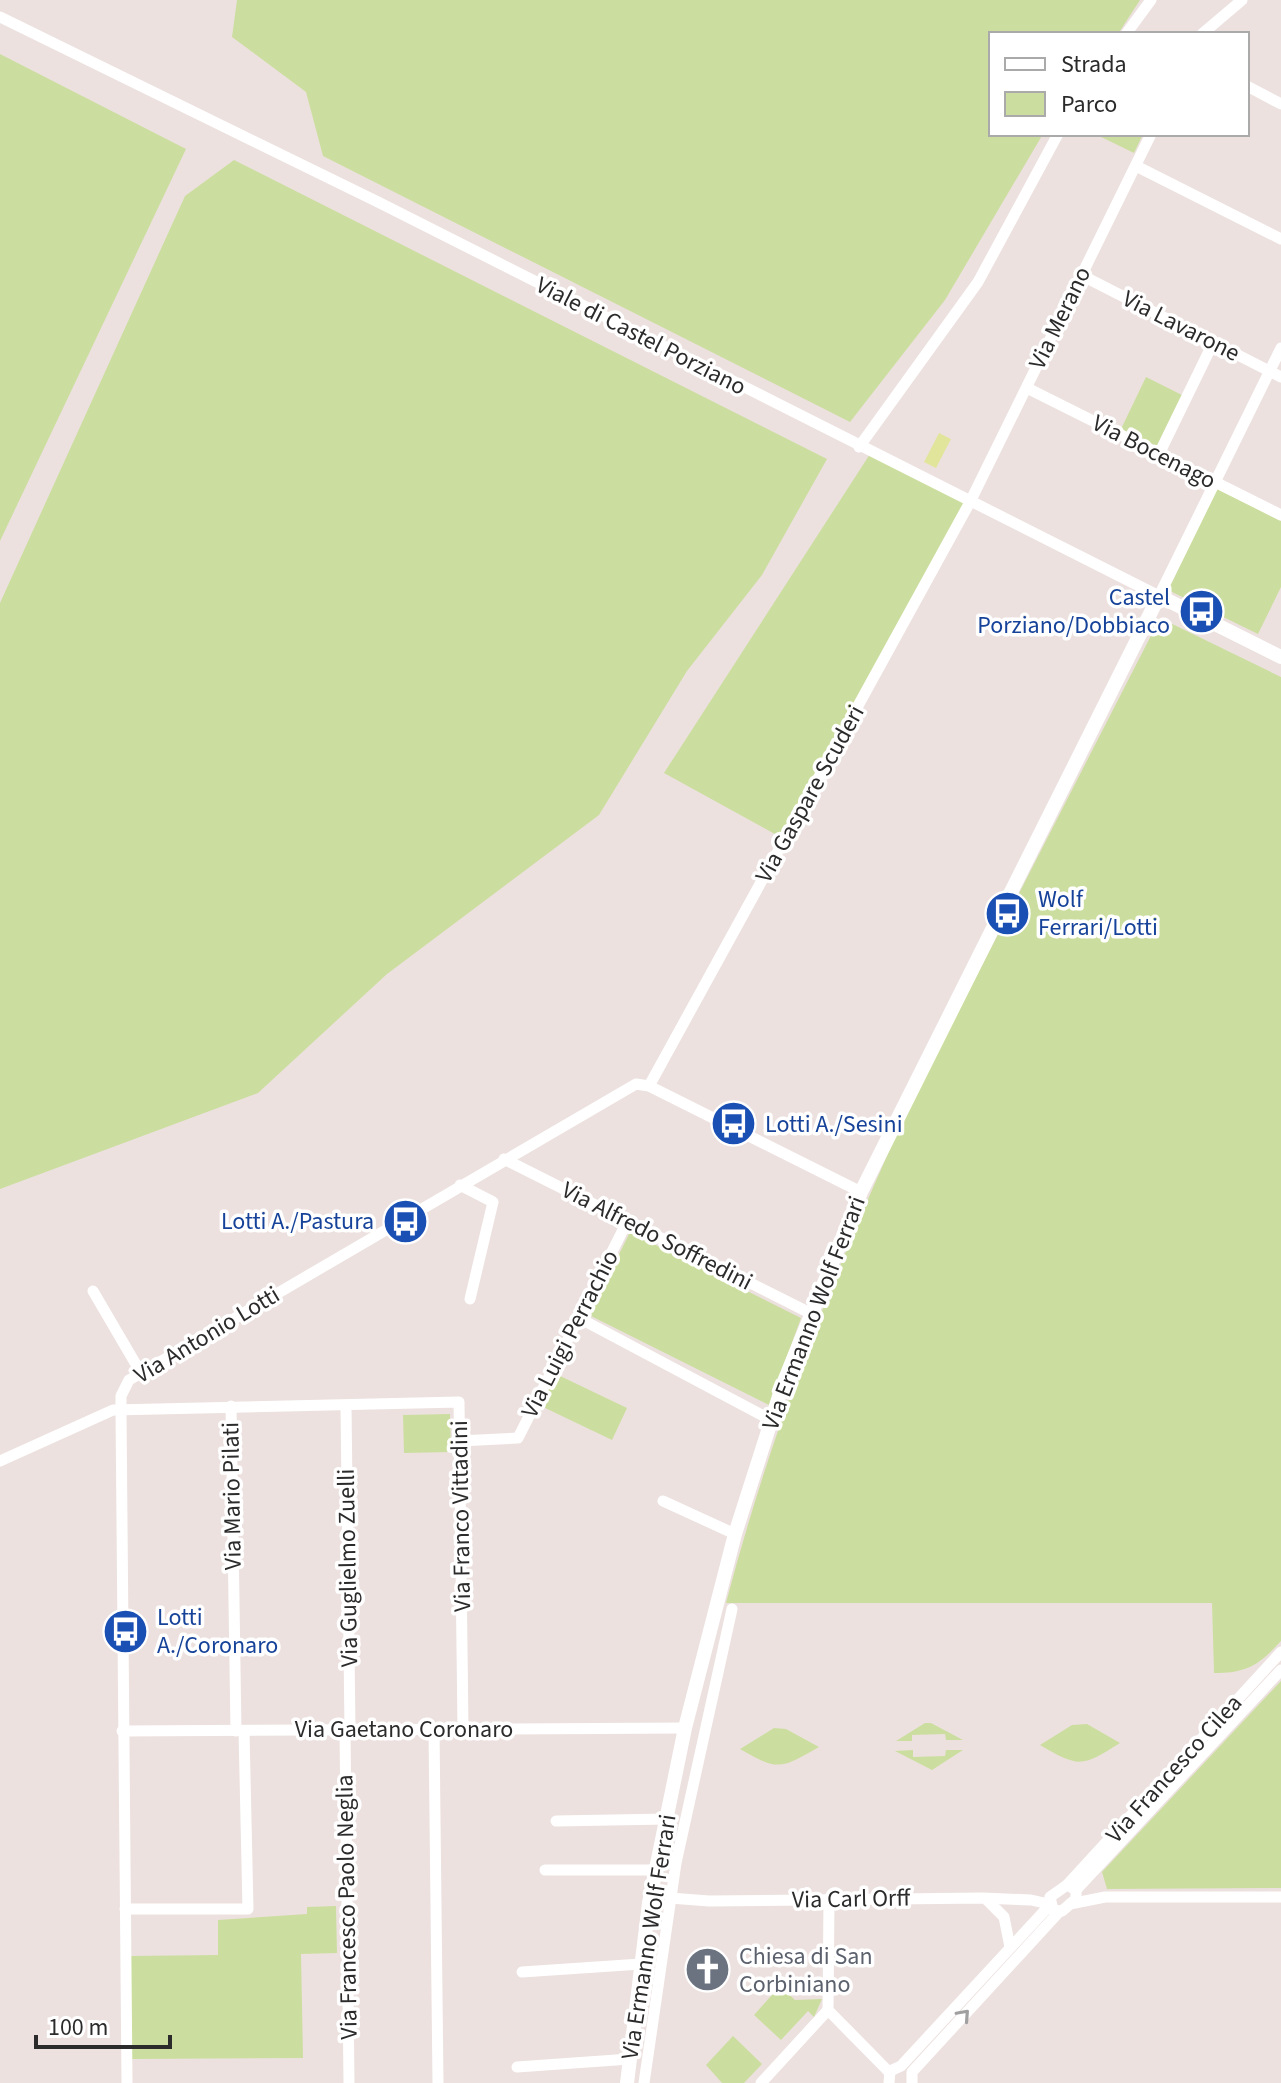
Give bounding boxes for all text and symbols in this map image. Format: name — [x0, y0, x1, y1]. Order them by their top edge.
legend — [989, 32, 1249, 136]
text: Strada — [1061, 47, 1127, 82]
text: Parco — [1061, 87, 1117, 122]
street label: Via Merano — [1020, 261, 1100, 375]
street label: Viale di Castel Porziano — [530, 268, 752, 404]
street label: Via Lavarone — [1116, 281, 1246, 371]
street label: Via Bocenago — [1086, 406, 1222, 498]
place label: Castel Porziano/Dobbiaco — [977, 580, 1170, 643]
bus stop icon: Castel Porziano/Dobbiaco — [1177, 587, 1225, 635]
street label: Via Gaspare Scuderi — [747, 699, 873, 889]
place label: Wolf Ferrari/Lotti — [1038, 882, 1158, 945]
bus stop icon: Wolf Ferrari/Lotti — [983, 889, 1031, 937]
bus stop icon: Lotti A./Sesini — [710, 1100, 758, 1148]
place label: Lotti A./Sesini — [765, 1107, 903, 1142]
street label: Via Alfredo Soffredini — [555, 1173, 759, 1299]
street label: Via Ermanno Wolf Ferrari — [753, 1191, 875, 1435]
bus stop icon: Lotti A./Pastura — [381, 1197, 429, 1245]
place label: Lotti A./Pastura — [221, 1204, 374, 1239]
street label: Via Luigi Perrachio — [513, 1244, 627, 1424]
street label: Via Antonio Lotti — [127, 1278, 287, 1392]
street label: Via Franco Vittadini — [442, 1420, 480, 1612]
street label: Via Mario Pilati — [213, 1422, 251, 1570]
street label: Via Guglielmo Zuelli — [329, 1469, 367, 1667]
place label: Lotti A./Coronaro — [157, 1600, 278, 1663]
bus stop icon: Lotti A./Coronaro — [102, 1607, 150, 1655]
street label: Via Francesco Cilea — [1098, 1687, 1250, 1851]
street label: Via Gaetano Coronaro — [295, 1712, 513, 1747]
street label: Via Francesco Paolo Neglia — [327, 1774, 367, 2040]
street label: Via Ermanno Wolf Ferrari — [612, 1812, 686, 2062]
street label: Via Carl Orff — [792, 1880, 912, 1918]
place label: Chiesa di San Corbiniano — [739, 1939, 873, 2002]
church icon: Chiesa di San Corbiniano — [684, 1946, 732, 1994]
scale bar — [36, 1999, 170, 2049]
one-way arrow — [955, 2009, 969, 2024]
text: 100 m — [48, 2010, 108, 2045]

